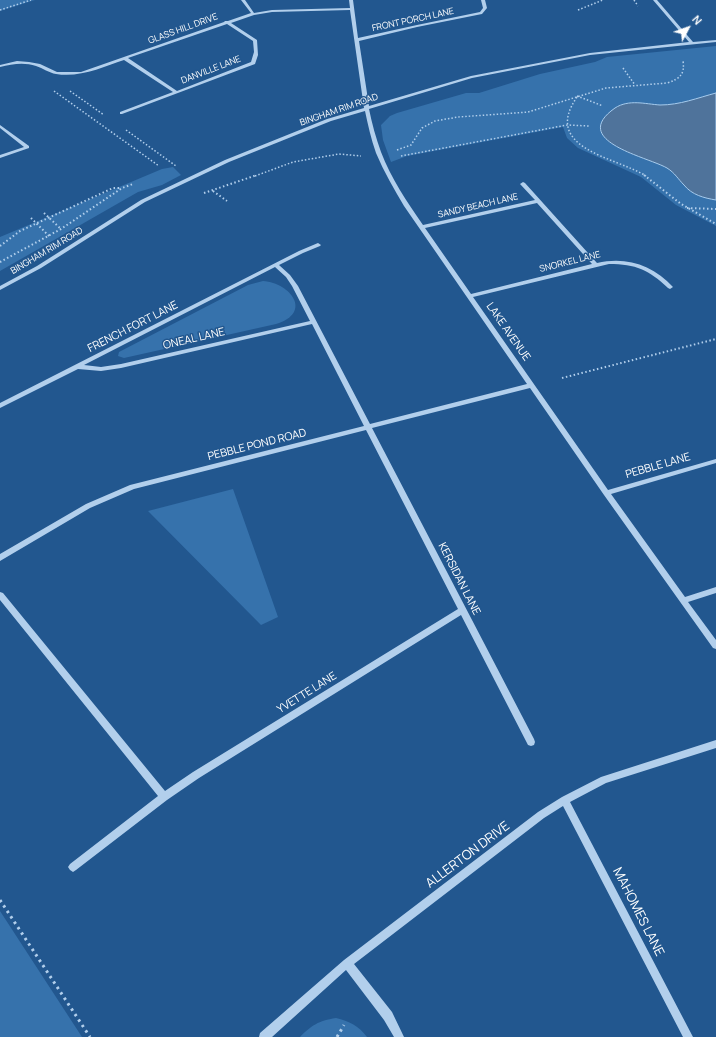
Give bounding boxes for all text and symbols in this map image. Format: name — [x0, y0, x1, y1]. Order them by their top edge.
street label: FRONT PORCH LANE — [371, 6, 455, 34]
north arrow — [668, 8, 708, 48]
street label: GLASS HILL DRIVE — [147, 11, 219, 47]
text: N — [689, 12, 706, 28]
street label: DANVILLE LANE — [180, 54, 242, 86]
street label: BINGHAM RIM ROAD — [298, 92, 380, 128]
street label: SANDY BEACH LANE — [437, 191, 519, 221]
street label: BINGHAM RIM ROAD — [9, 225, 85, 277]
street label: SNORKEL LANE — [538, 249, 602, 275]
street label: FRENCH FORT LANE — [86, 299, 180, 355]
street label: LAKE AVENUE — [483, 300, 533, 364]
street label: ONEAL LANE — [162, 325, 226, 353]
street label: PEBBLE POND ROAD — [206, 426, 308, 464]
street label: PEBBLE LANE — [624, 450, 692, 482]
street label: KERSIDAN LANE — [435, 541, 483, 617]
street label: YVETTE LANE — [275, 669, 339, 717]
street label: ALLERTON DRIVE — [423, 818, 513, 892]
street label: MAHOMES LANE — [609, 865, 667, 959]

